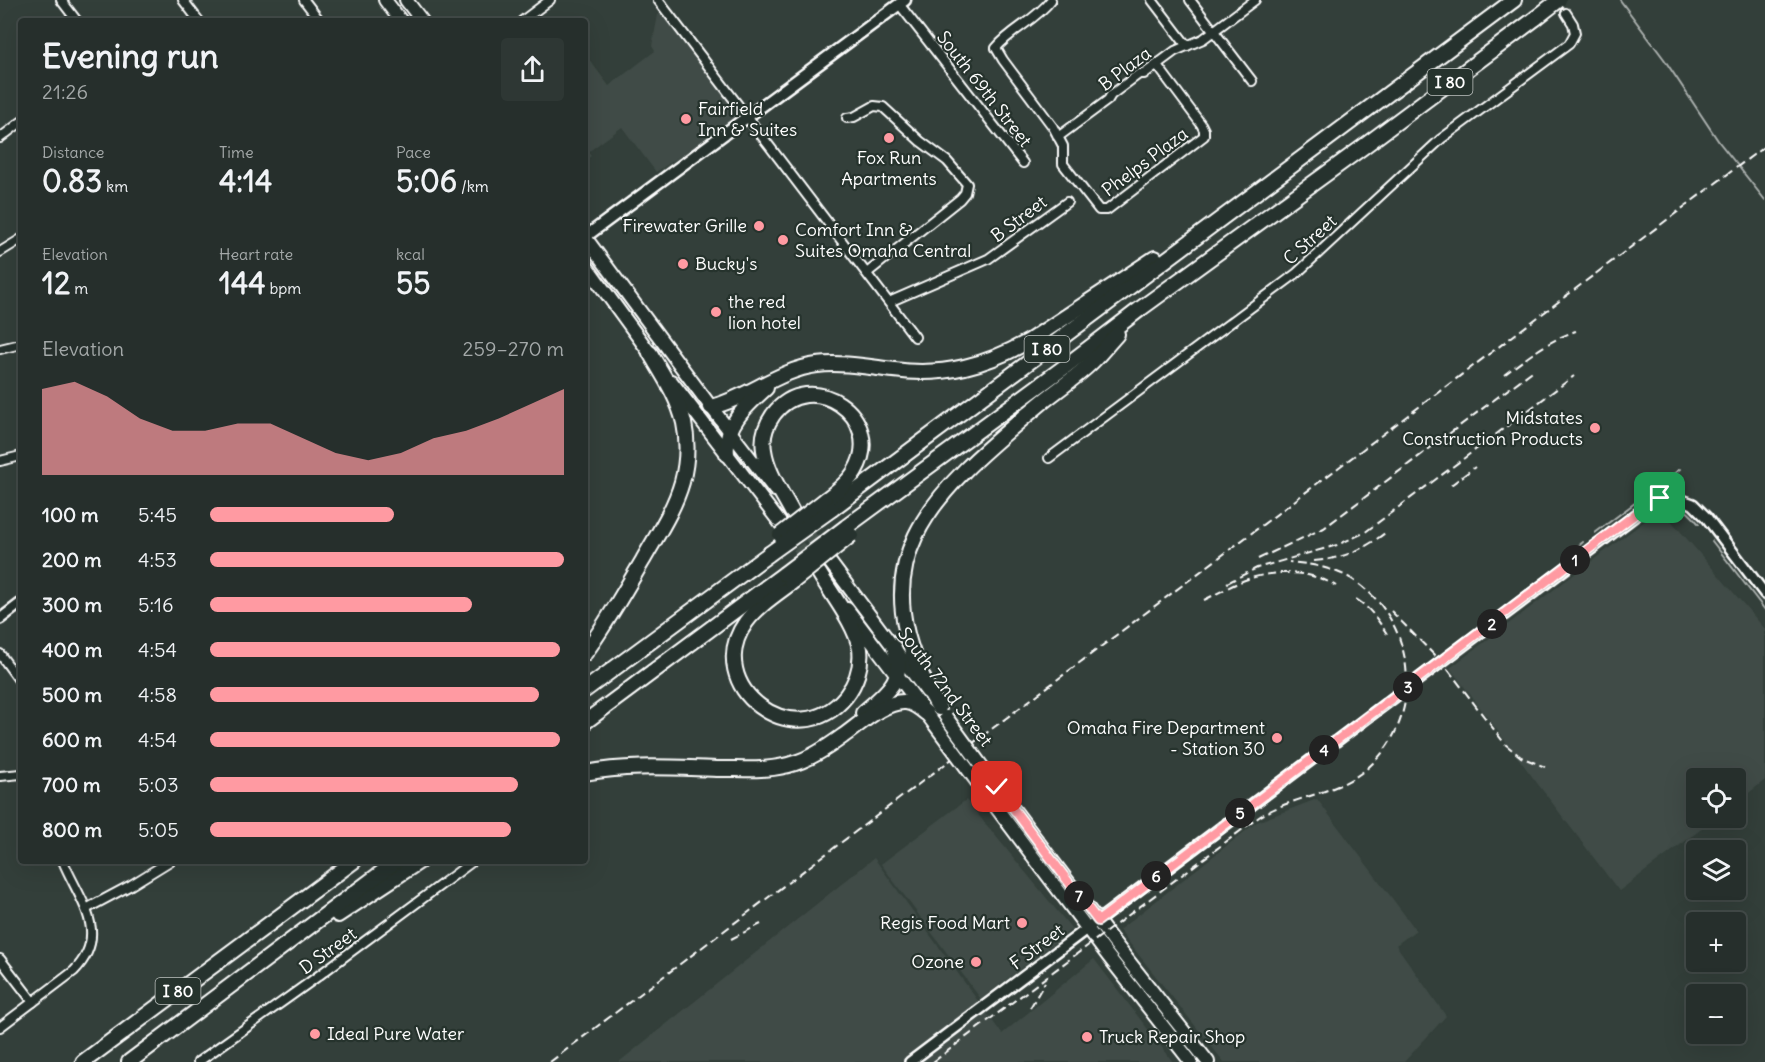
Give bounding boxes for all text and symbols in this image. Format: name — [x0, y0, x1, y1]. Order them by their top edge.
street label: South 69th Street — [932, 26, 1037, 151]
text: Evening run — [42, 35, 218, 77]
button: share — [501, 38, 564, 101]
street label: B Plaza — [1094, 41, 1156, 96]
road number: I 80 — [1428, 69, 1472, 95]
text: 21:26 — [42, 79, 88, 104]
place label: Fairfield Inn & Suites — [698, 97, 797, 141]
marker: Fairfield Inn & Suites — [679, 112, 693, 126]
street label: Phelps Plaza — [1097, 122, 1192, 201]
marker: Fox Run Apartments — [882, 131, 896, 145]
text: Distance — [42, 142, 104, 162]
text: Time — [219, 142, 254, 162]
text: Pace — [396, 142, 431, 162]
place label: Fox Run Apartments — [841, 146, 937, 190]
text: 0.83 — [42, 162, 102, 200]
text: 4:14 — [219, 162, 272, 200]
text: 5:06 — [396, 162, 457, 200]
text: km — [102, 176, 128, 196]
text: /km — [457, 176, 489, 196]
street label: B Street — [986, 190, 1051, 247]
street label: C Street — [1278, 210, 1341, 270]
place label: Firewater Grille — [623, 214, 747, 237]
place label: Comfort Inn & Suites Omaha Central — [795, 218, 971, 262]
marker: Firewater Grille — [752, 219, 766, 233]
marker: Comfort Inn & Suites Omaha Central — [776, 233, 790, 247]
text: Elevation — [42, 244, 108, 264]
text: Heart rate — [219, 244, 293, 264]
text: kcal — [396, 244, 425, 264]
place label: Bucky's — [695, 252, 757, 275]
marker: Bucky's — [676, 257, 690, 271]
text: 12 — [42, 264, 70, 302]
text: 144 — [219, 264, 266, 302]
text: 55 — [396, 264, 431, 302]
text: m — [70, 278, 88, 298]
text: bpm — [266, 278, 301, 298]
place label: the red lion hotel — [728, 290, 801, 334]
marker: the red lion hotel — [709, 305, 723, 319]
text: Elevation — [42, 336, 124, 361]
text: 259–270 m — [462, 336, 564, 361]
road number: I 80 — [1024, 336, 1070, 362]
place label: Midstates Construction Products — [1402, 406, 1583, 450]
marker: Midstates Construction Products — [1588, 421, 1602, 435]
pin — [1634, 472, 1685, 523]
icon: arrive — [1643, 481, 1676, 514]
text: 100 m — [42, 502, 99, 527]
text: 5:45 — [138, 502, 177, 527]
pin: 1 — [1560, 545, 1590, 575]
text: 200 m — [42, 547, 102, 572]
text: 4:53 — [138, 547, 177, 572]
text: 1 — [1572, 550, 1578, 570]
text: 300 m — [42, 592, 102, 617]
text: 5:16 — [138, 592, 174, 617]
pin: 2 — [1477, 609, 1507, 639]
text: 2 — [1488, 614, 1496, 634]
street label: South 72nd Street — [893, 623, 998, 751]
text: 400 m — [42, 637, 102, 662]
text: 4:54 — [138, 637, 177, 662]
pin: 3 — [1393, 672, 1423, 702]
text: 3 — [1403, 677, 1413, 697]
text: 500 m — [42, 682, 102, 707]
text: 4:58 — [138, 682, 177, 707]
place label: Omaha Fire Department - Station 30 — [1067, 716, 1265, 760]
text: 600 m — [42, 727, 102, 752]
text: 4:54 — [138, 727, 177, 752]
marker: Omaha Fire Department - Station 30 — [1270, 731, 1284, 745]
pin: 4 — [1309, 735, 1339, 765]
text: 4 — [1319, 740, 1329, 760]
pin — [971, 761, 1022, 812]
map controls — [1686, 768, 1746, 1044]
button: locate — [1686, 768, 1746, 828]
icon: check — [980, 770, 1013, 803]
text: 700 m — [42, 772, 100, 797]
text: 5:03 — [138, 772, 179, 797]
pin: 5 — [1225, 798, 1255, 828]
text: 5 — [1235, 803, 1245, 823]
text: 800 m — [42, 817, 102, 842]
text: 5:05 — [138, 817, 179, 842]
button: layers — [1686, 840, 1746, 900]
pin: 6 — [1141, 861, 1171, 891]
text: 6 — [1151, 866, 1161, 886]
pin: 7 — [1064, 881, 1094, 911]
text: 7 — [1075, 886, 1083, 906]
place label: Regis Food Mart — [880, 911, 1010, 934]
button: + — [1686, 912, 1746, 972]
marker: Regis Food Mart — [1015, 916, 1029, 930]
street label: F Street — [1005, 919, 1069, 975]
street label: D Street — [295, 922, 361, 979]
place label: Ozone — [911, 950, 964, 973]
marker: Ozone — [969, 955, 983, 969]
road number: I 80 — [156, 978, 201, 1004]
button: − — [1686, 984, 1746, 1044]
place label: Ideal Pure Water — [327, 1022, 465, 1045]
place label: Truck Repair Shop — [1099, 1025, 1245, 1048]
marker: Ideal Pure Water — [308, 1027, 322, 1041]
marker: Truck Repair Shop — [1080, 1030, 1094, 1044]

